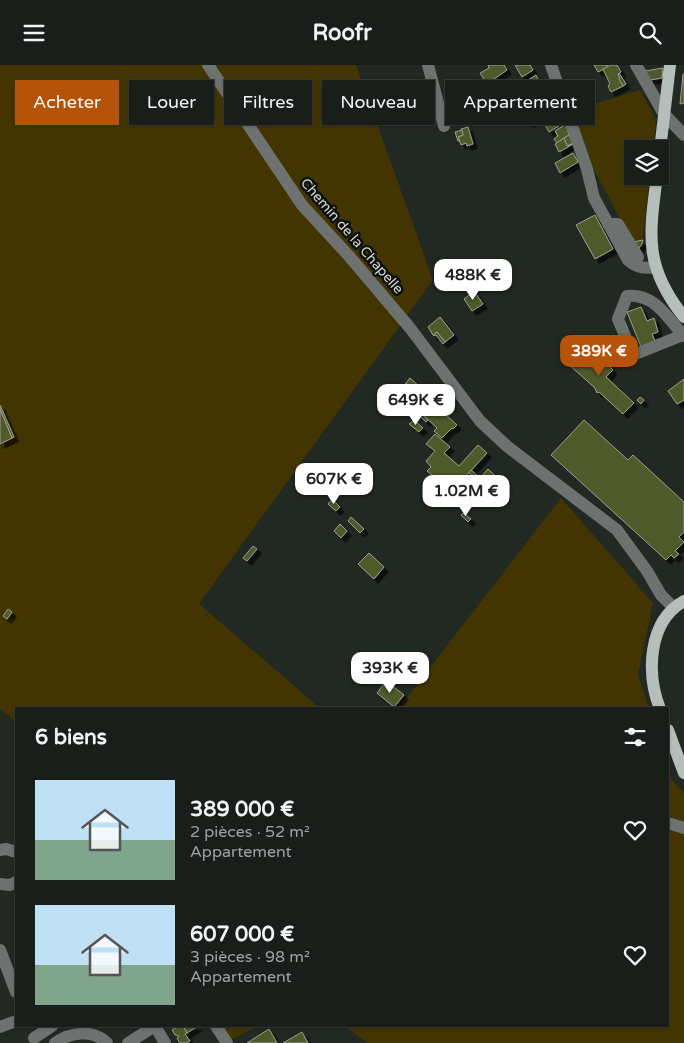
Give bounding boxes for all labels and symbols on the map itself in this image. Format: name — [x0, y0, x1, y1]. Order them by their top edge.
street label: Chemin de la Chapelle — [297, 175, 407, 297]
pin: 488K € — [432, 259, 514, 301]
pin: 389K € — [558, 335, 640, 377]
pin: 649K € — [375, 383, 457, 426]
pin: 607K € — [293, 463, 375, 505]
pin: 1.02M € — [420, 475, 512, 517]
pin: 393K € — [349, 651, 431, 694]

